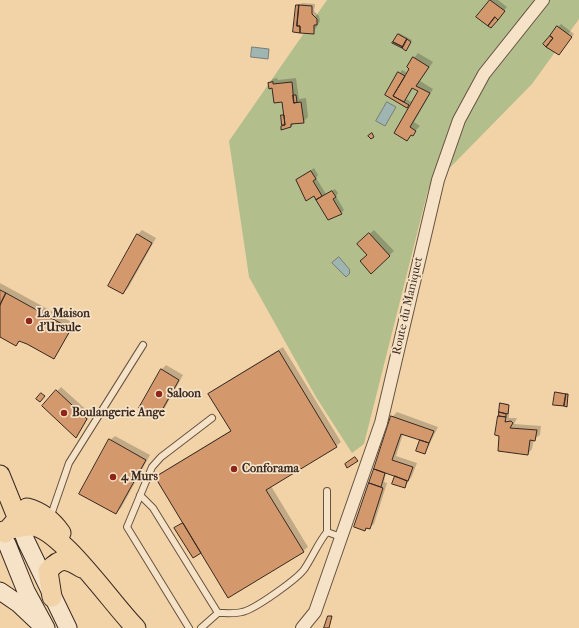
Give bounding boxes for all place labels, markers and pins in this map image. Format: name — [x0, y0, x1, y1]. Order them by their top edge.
place label: La Maison d'Ursule — [37, 307, 90, 335]
marker: La Maison d'Ursule — [24, 316, 34, 326]
place label: Saloon — [167, 387, 201, 401]
marker: Saloon — [154, 389, 164, 399]
place label: Boulangerie Ange — [72, 406, 165, 420]
marker: Boulangerie Ange — [59, 408, 69, 418]
place label: Conforama — [242, 462, 299, 476]
marker: Conforama — [229, 464, 239, 474]
place label: 4 Murs — [121, 470, 158, 484]
marker: 4 Murs — [108, 472, 118, 482]

